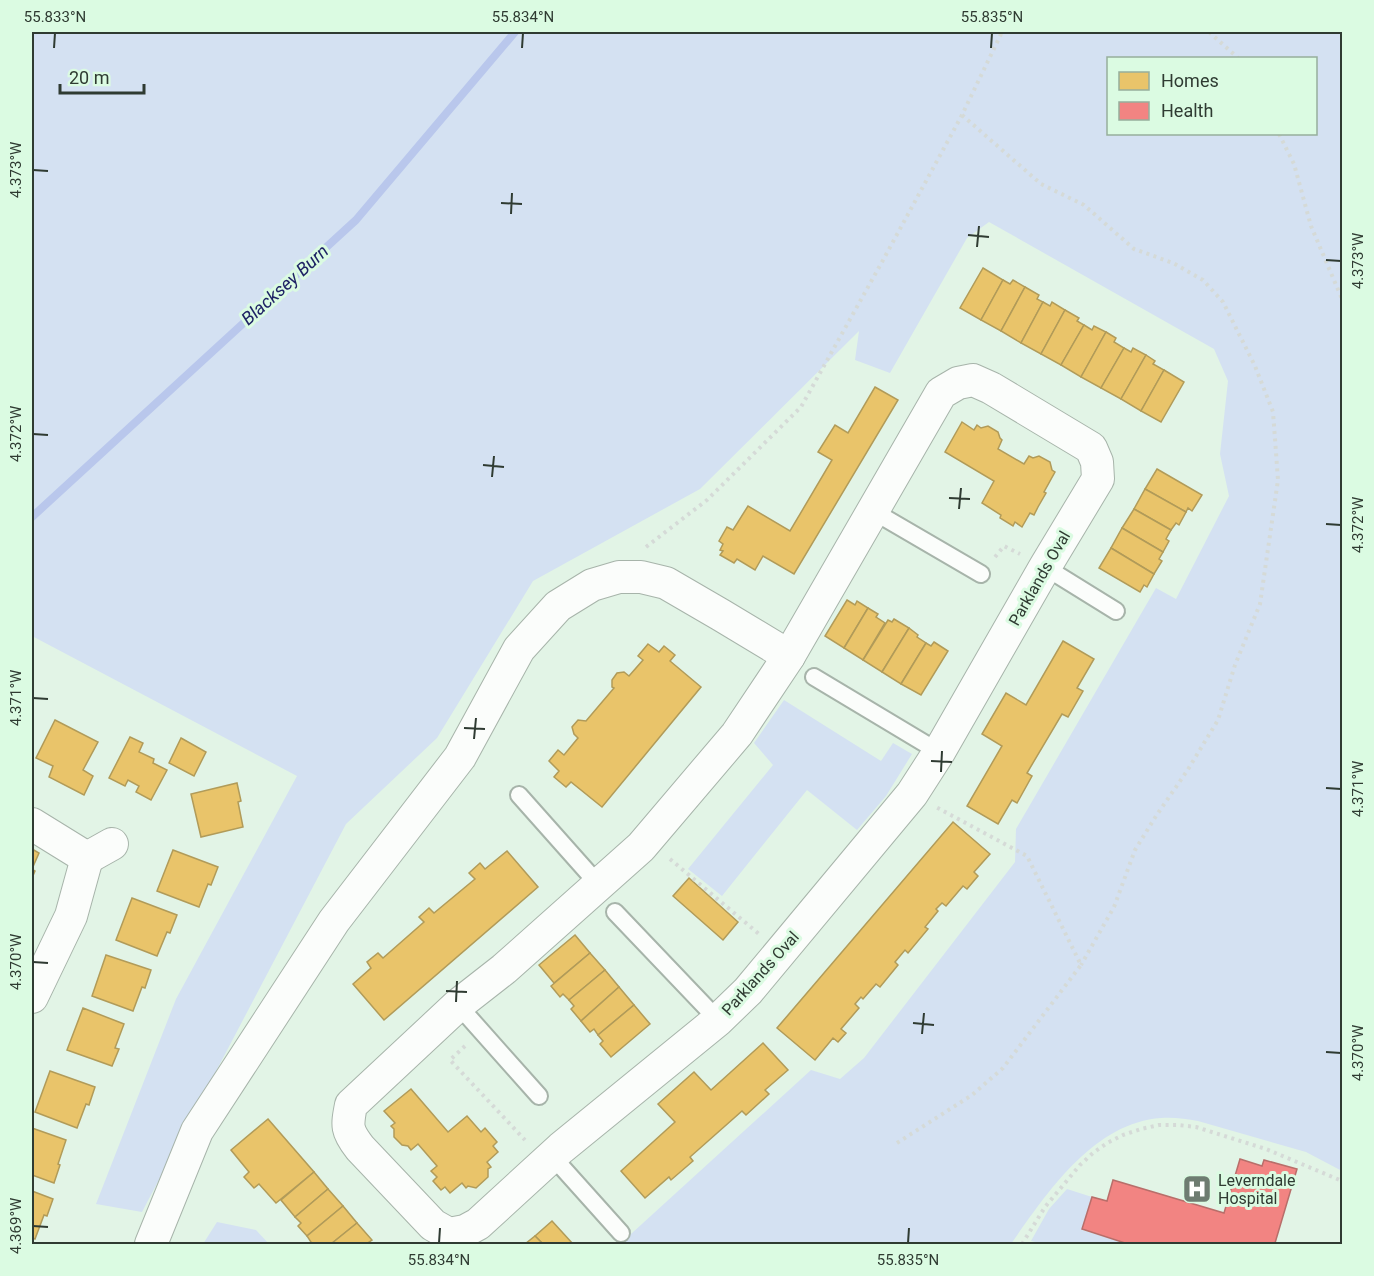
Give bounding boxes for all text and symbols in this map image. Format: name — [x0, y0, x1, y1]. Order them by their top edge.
text: 55.833°N — [24, 8, 86, 26]
text: 55.834°N — [492, 8, 554, 26]
text: 55.835°N — [961, 8, 1023, 26]
scale bar — [60, 57, 144, 95]
legend — [1107, 57, 1317, 135]
text: 20 m — [69, 67, 109, 88]
text: Homes — [1161, 70, 1219, 91]
text: Health — [1161, 100, 1213, 121]
text: 4.373°W — [7, 142, 25, 198]
text: 4.373°W — [1349, 233, 1367, 289]
water label: Blacksey Burn — [237, 240, 332, 329]
text: 4.372°W — [7, 406, 25, 462]
text: 4.372°W — [1349, 497, 1367, 553]
street label: Parklands Oval — [1005, 528, 1074, 629]
text: 4.371°W — [7, 670, 25, 726]
text: 4.371°W — [1349, 761, 1367, 817]
street label: Parklands Oval — [718, 928, 803, 1019]
text: 4.370°W — [7, 934, 25, 990]
text: 4.370°W — [1349, 1025, 1367, 1081]
place label: Leverndale Hospital — [1218, 1171, 1296, 1208]
hospital icon: Leverndale Hospital — [1181, 1173, 1213, 1205]
text: 4.369°W — [7, 1198, 25, 1254]
text: 55.834°N — [408, 1251, 470, 1269]
text: 55.835°N — [877, 1251, 939, 1269]

